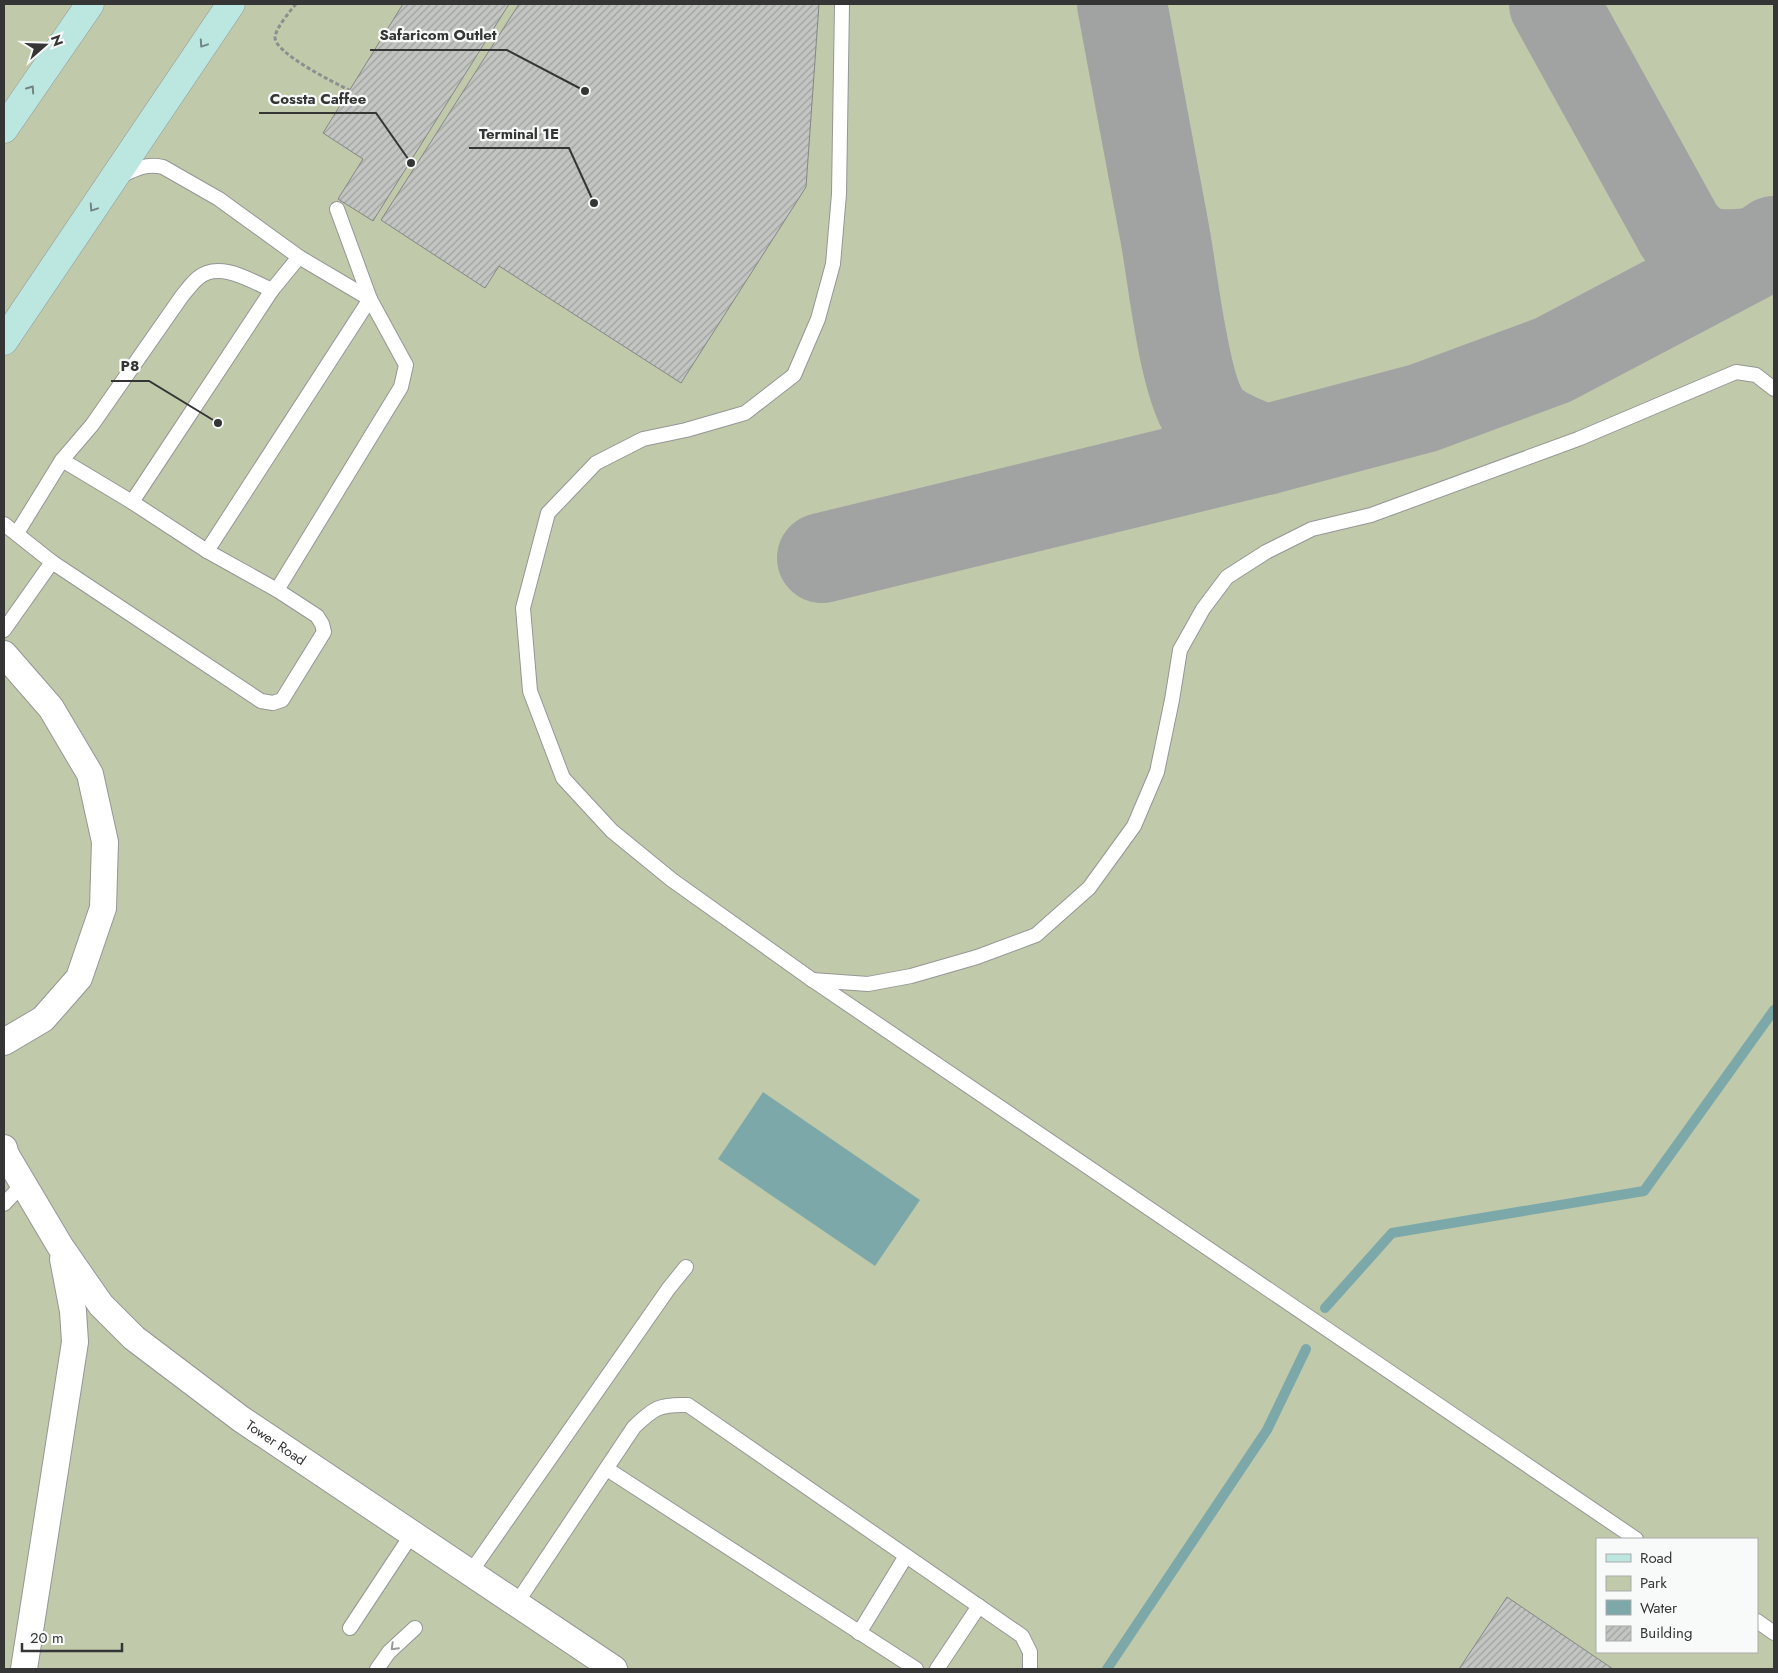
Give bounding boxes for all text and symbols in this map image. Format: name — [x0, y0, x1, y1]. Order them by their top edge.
north arrow — [20, 20, 70, 70]
callout: Safaricom Outlet — [370, 20, 507, 50]
text: Safaricom Outlet — [379, 24, 497, 46]
text: N — [46, 32, 69, 49]
one-way arrow — [200, 38, 209, 48]
callout: Cossta Caffee — [259, 83, 376, 113]
one-way arrow — [25, 85, 34, 95]
text: Cossta Caffee — [270, 88, 367, 110]
callout: Terminal 1E — [469, 118, 569, 148]
text: Terminal 1E — [479, 123, 559, 145]
one-way arrow — [90, 202, 99, 212]
callout: P8 — [111, 351, 149, 381]
text: P8 — [121, 355, 139, 377]
street label: Tower Road — [242, 1415, 310, 1470]
legend — [1596, 1538, 1758, 1653]
text: Road — [1640, 1547, 1672, 1569]
text: Park — [1640, 1572, 1667, 1594]
text: Water — [1640, 1597, 1678, 1619]
scale bar — [22, 1620, 122, 1652]
text: Building — [1640, 1622, 1692, 1644]
text: 20 m — [30, 1627, 64, 1649]
one-way arrow — [391, 1641, 400, 1650]

